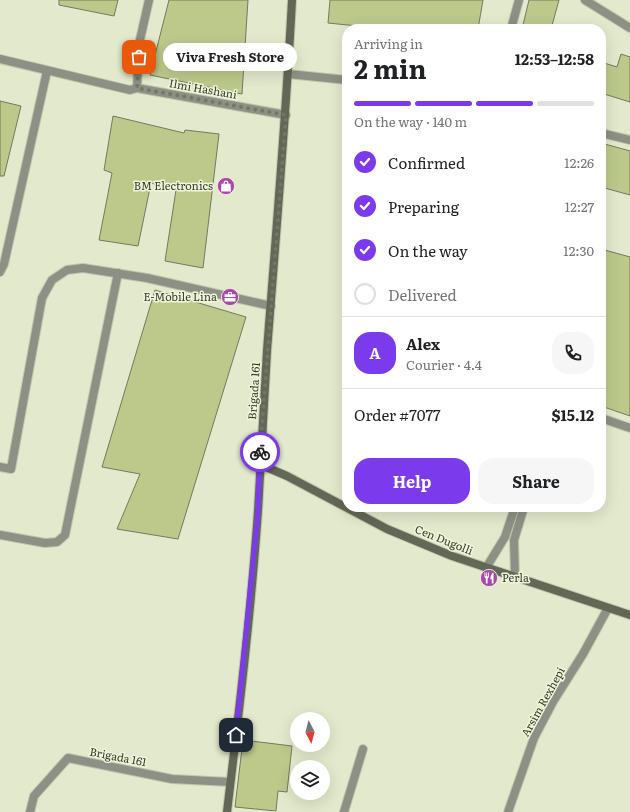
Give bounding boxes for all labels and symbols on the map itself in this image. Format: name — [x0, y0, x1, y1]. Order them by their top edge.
pin — [122, 40, 156, 74]
callout: Viva Fresh Store — [163, 43, 297, 71]
street label: Ilmi Hashani — [168, 74, 239, 102]
shop icon: BM Electronics — [216, 176, 236, 196]
place label: BM Electronics — [134, 177, 213, 193]
office icon: E-Mobile Lina — [220, 287, 240, 307]
place label: E-Mobile Lina — [143, 288, 217, 304]
street label: Brigada 161 — [243, 361, 263, 420]
courier — [240, 432, 280, 472]
street label: Cen Dugolli — [413, 520, 476, 558]
restaurant icon: Perla — [479, 568, 499, 588]
place label: Perla — [502, 569, 529, 585]
street label: Arsim Rexhepi — [516, 663, 568, 739]
north arrow — [290, 712, 330, 752]
pin — [219, 718, 253, 752]
street label: Brigada 161 — [88, 743, 149, 769]

